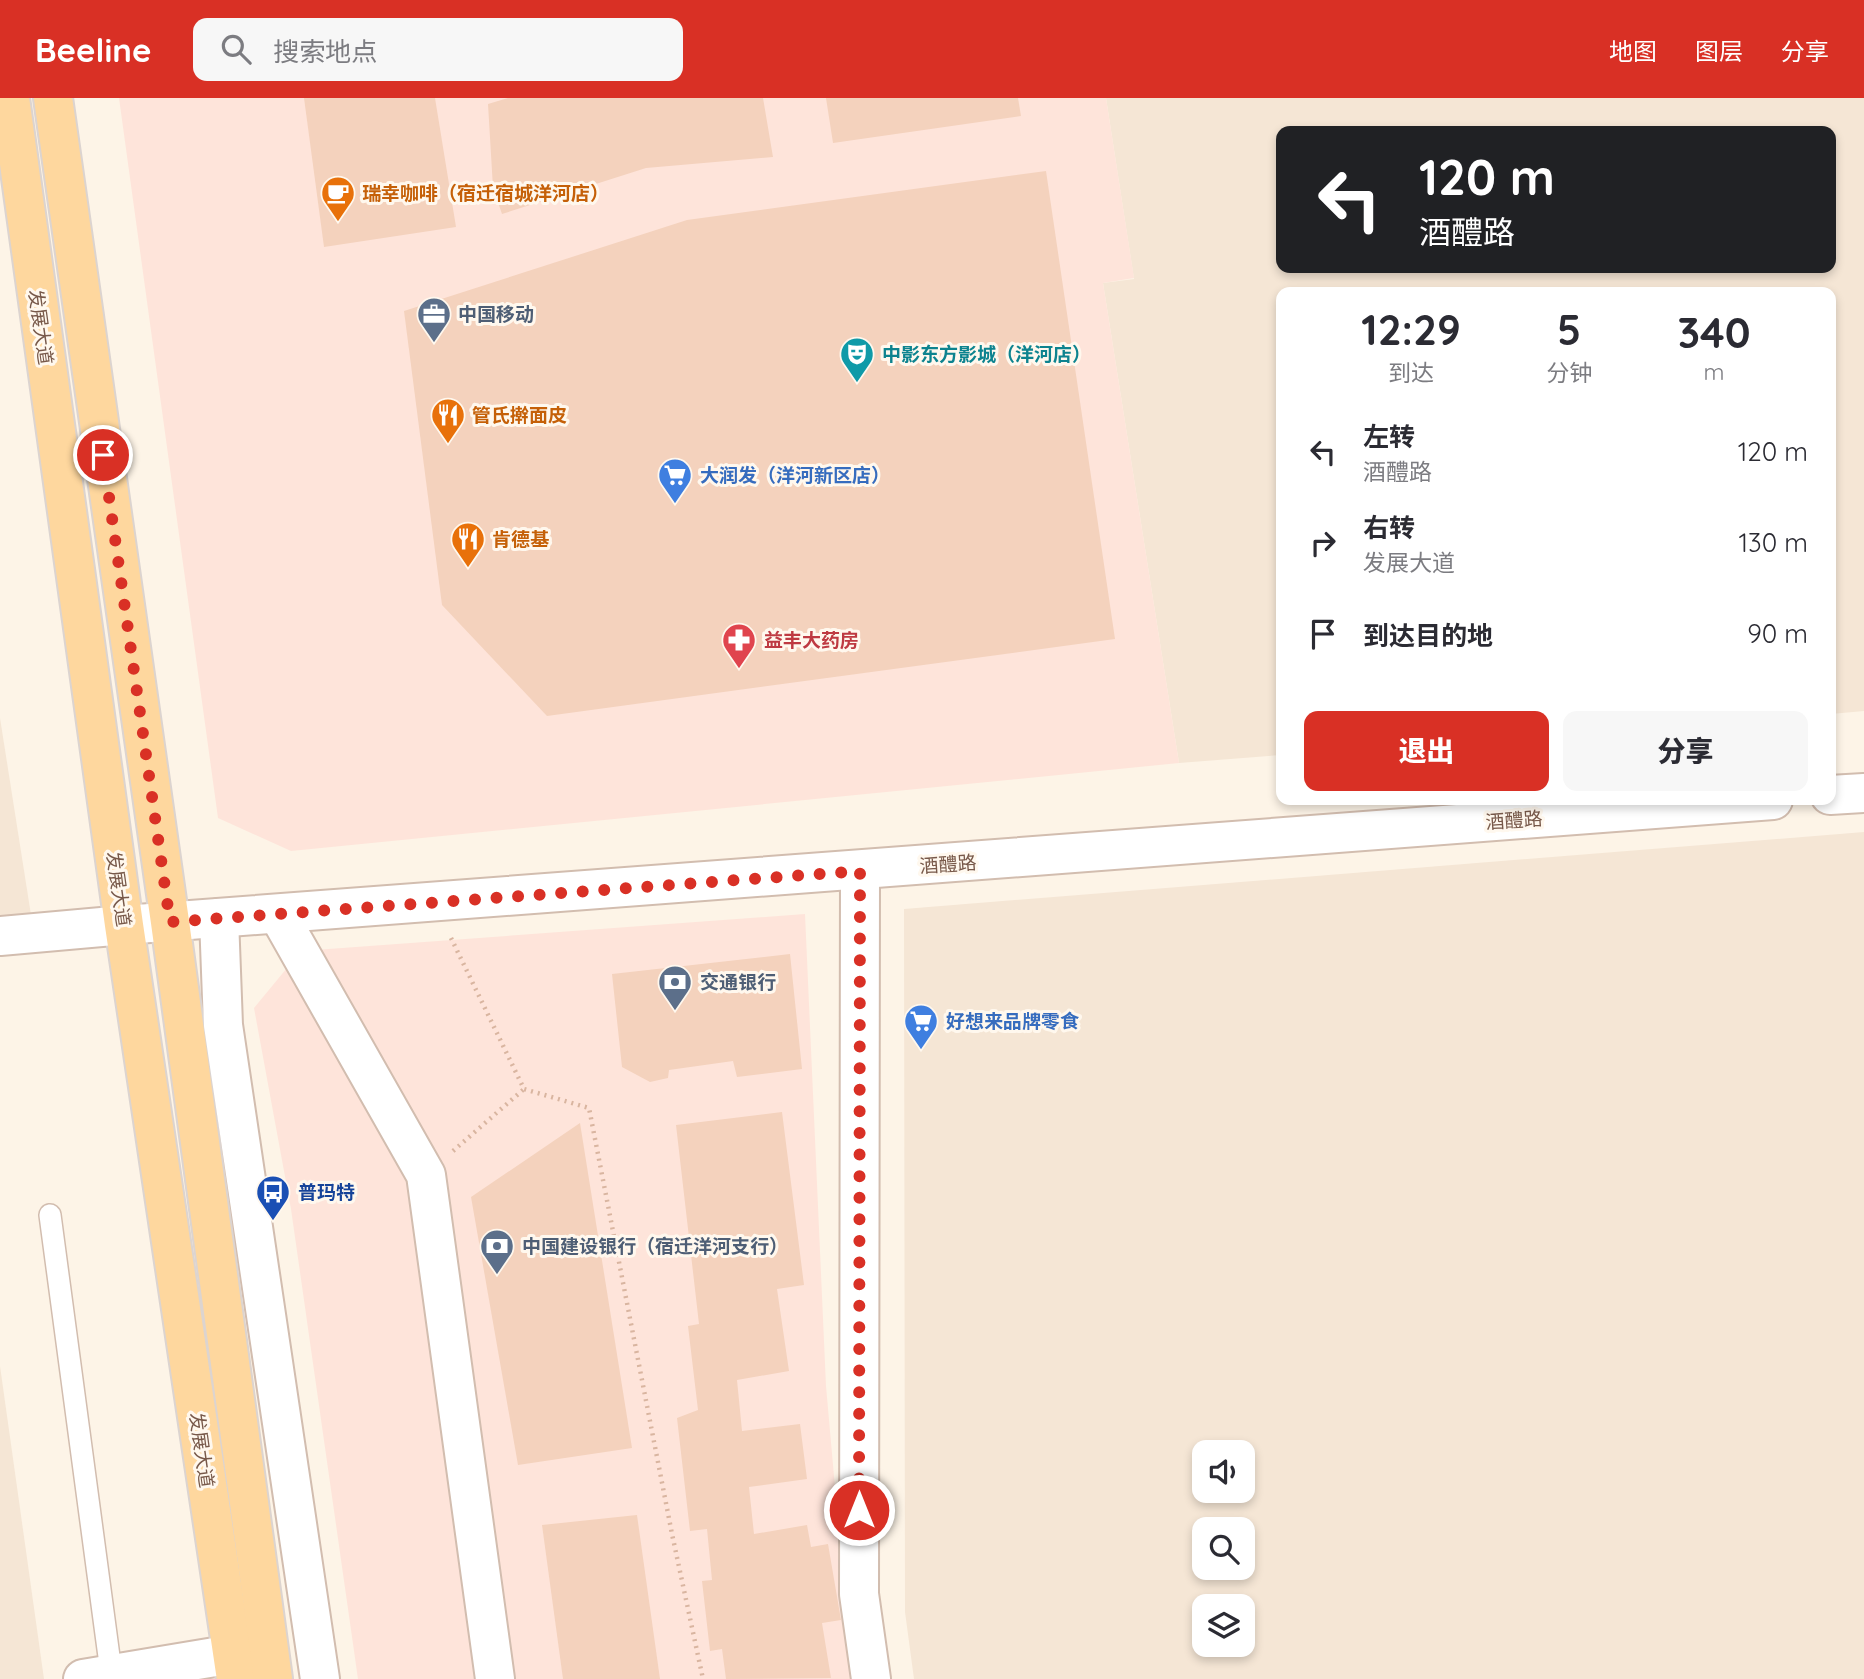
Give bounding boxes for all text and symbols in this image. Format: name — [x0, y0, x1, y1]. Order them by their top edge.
search box — [193, 18, 683, 81]
text: Beeline — [35, 29, 151, 70]
icon: search — [217, 30, 255, 68]
text: 搜索地点 — [273, 35, 377, 68]
text: 地图 — [1609, 36, 1657, 66]
text: 图层 — [1695, 36, 1743, 66]
text: 分享 — [1781, 36, 1829, 66]
text: 120 m — [1419, 146, 1555, 207]
icon: left — [1304, 154, 1395, 245]
cafe icon: 瑞幸咖啡（宿迁宿城洋河店） — [319, 174, 357, 223]
place label: 瑞幸咖啡（宿迁宿城洋河店） — [362, 181, 609, 205]
text: 酒醴路 — [1419, 212, 1515, 252]
street label: 发展大道 — [24, 288, 58, 366]
office icon: 中国移动 — [415, 295, 453, 344]
place label: 中国移动 — [458, 302, 534, 326]
text: 12:29 — [1361, 303, 1461, 356]
text: 5 — [1557, 303, 1581, 356]
text: 340 — [1678, 306, 1751, 359]
theatre icon: 中影东方影城（洋河店） — [838, 335, 876, 384]
place label: 中影东方影城（洋河店） — [882, 342, 1091, 366]
text: m — [1704, 357, 1725, 386]
text: 到达 — [1388, 358, 1434, 387]
text: 分钟 — [1546, 358, 1592, 387]
restaurant icon: 管氏擀面皮 — [429, 396, 467, 445]
place label: 管氏擀面皮 — [472, 403, 567, 427]
text: 左转 — [1363, 420, 1415, 453]
pin — [73, 425, 133, 485]
icon: left — [1304, 433, 1342, 471]
text: 120 m — [1738, 435, 1808, 468]
icon: arrive — [84, 436, 122, 474]
supermarket icon: 大润发（洋河新区店） — [656, 456, 694, 505]
text: 酒醴路 — [1363, 457, 1432, 486]
place label: 大润发（洋河新区店） — [700, 463, 890, 487]
text: 右转 — [1363, 511, 1415, 544]
restaurant icon: 肯德基 — [449, 520, 487, 569]
icon: right — [1304, 524, 1342, 562]
text: 130 m — [1738, 526, 1808, 559]
place label: 肯德基 — [492, 527, 550, 551]
text: 发展大道 — [1363, 548, 1455, 577]
icon: arrive — [1304, 615, 1342, 653]
text: 90 m — [1747, 617, 1808, 650]
text: 到达目的地 — [1363, 619, 1493, 652]
pharmacy icon: 益丰大药房 — [720, 621, 758, 670]
place label: 益丰大药房 — [764, 628, 859, 652]
button: 退出 — [1304, 711, 1549, 791]
button: 分享 — [1563, 711, 1808, 791]
street label: 酒醴路 — [1485, 806, 1543, 834]
street label: 发展大道 — [102, 850, 136, 928]
street label: 酒醴路 — [919, 850, 977, 878]
bank icon: 交通银行 — [656, 963, 694, 1012]
place label: 交通银行 — [700, 970, 776, 994]
supermarket icon: 好想来品牌零食 — [902, 1002, 940, 1051]
place label: 好想来品牌零食 — [946, 1009, 1080, 1033]
bus stop icon: 普玛特 — [254, 1173, 292, 1222]
place label: 普玛特 — [298, 1180, 355, 1204]
bank icon: 中国建设银行（宿迁洋河支行） — [478, 1227, 516, 1276]
place label: 中国建设银行（宿迁洋河支行） — [522, 1234, 788, 1258]
street label: 发展大道 — [185, 1411, 219, 1489]
map controls — [1192, 1440, 1255, 1657]
button: sound — [1192, 1440, 1255, 1503]
position arrow — [822, 1473, 896, 1547]
button: search — [1192, 1517, 1255, 1580]
button: layers — [1192, 1594, 1255, 1657]

